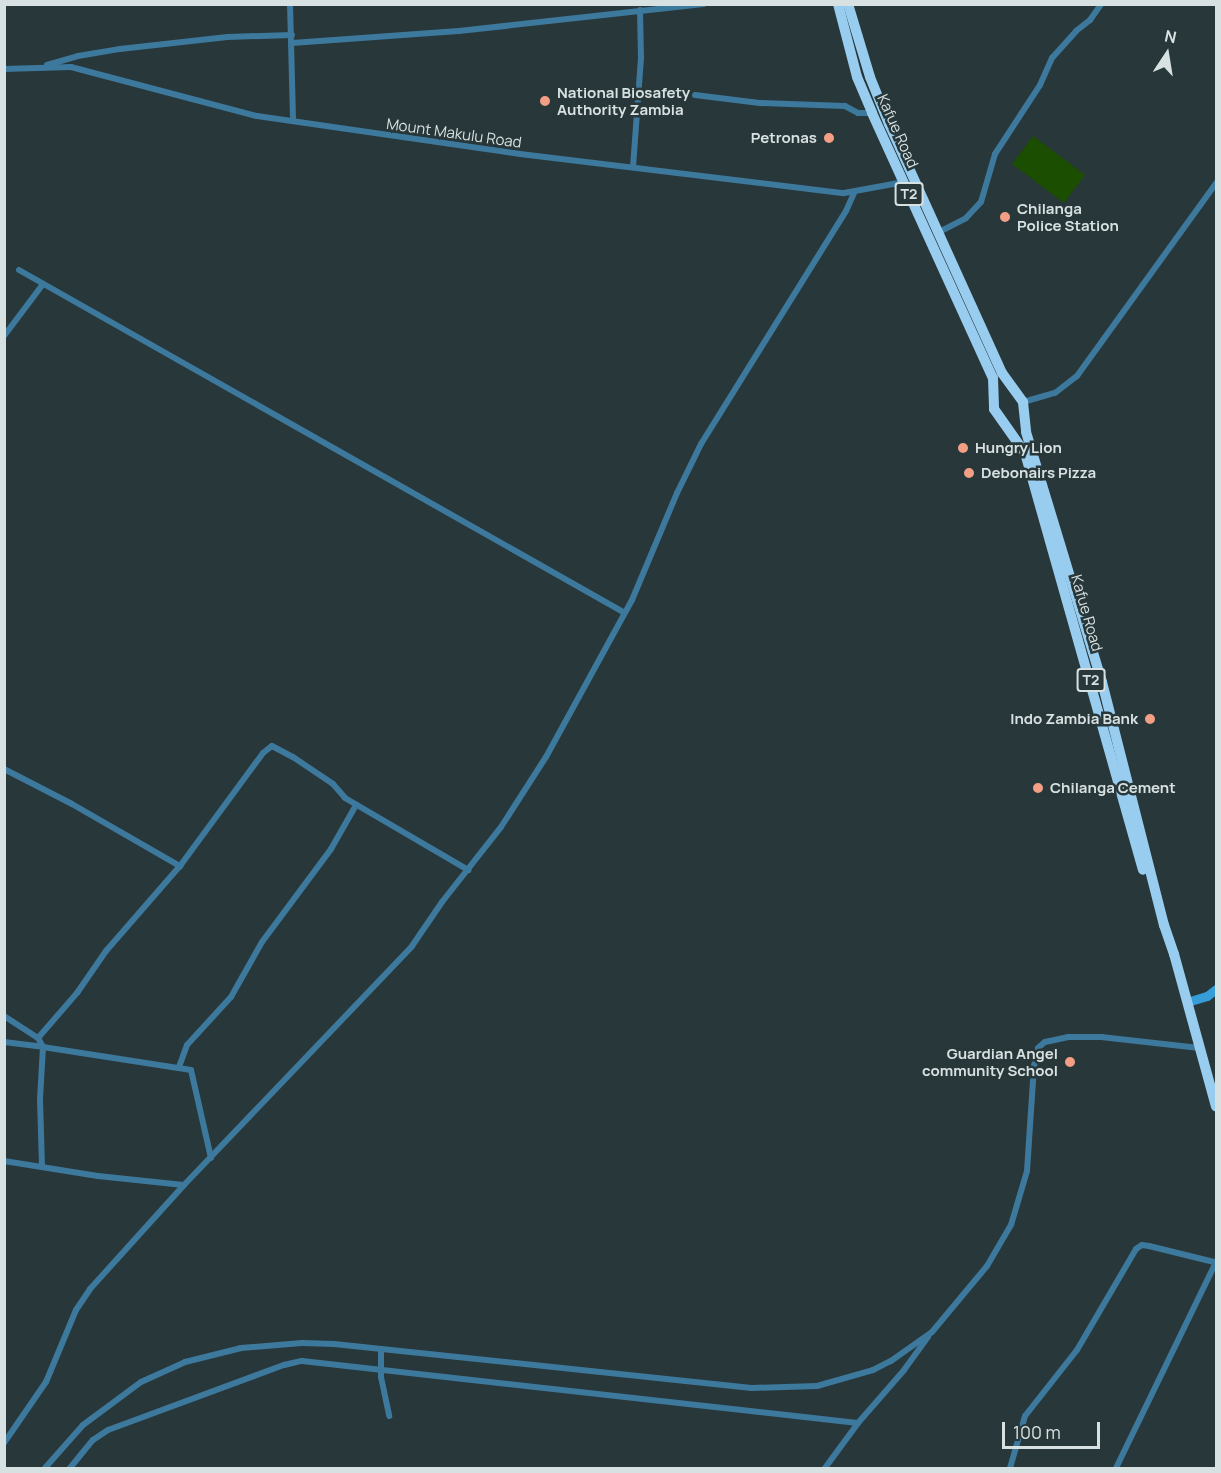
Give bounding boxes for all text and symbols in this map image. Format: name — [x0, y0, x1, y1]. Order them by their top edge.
north arrow — [1137, 24, 1197, 84]
text: N — [1163, 24, 1179, 48]
place label: National Biosafety Authority Zambia — [557, 83, 690, 118]
street label: Kafue Road — [874, 91, 922, 171]
marker: National Biosafety Authority Zambia — [538, 94, 552, 108]
street label: Mount Makulu Road — [385, 115, 523, 151]
place label: Petronas — [751, 129, 817, 147]
marker: Petronas — [822, 131, 836, 145]
road number: T2 — [894, 183, 924, 205]
place label: Chilanga Police Station — [1017, 199, 1119, 234]
marker: Chilanga Police Station — [998, 210, 1012, 224]
place label: Hungry Lion — [975, 439, 1062, 457]
marker: Hungry Lion — [956, 441, 970, 455]
place label: Debonairs Pizza — [981, 464, 1096, 482]
marker: Debonairs Pizza — [962, 466, 976, 480]
street label: Kafue Road — [1067, 573, 1107, 653]
road number: T2 — [1076, 669, 1106, 691]
place label: Indo Zambia Bank — [1010, 710, 1138, 728]
marker: Indo Zambia Bank — [1143, 712, 1157, 726]
place label: Chilanga Cement — [1050, 779, 1176, 797]
marker: Chilanga Cement — [1031, 781, 1045, 795]
place label: Guardian Angel community School — [922, 1044, 1058, 1079]
marker: Guardian Angel community School — [1063, 1055, 1077, 1069]
scale bar — [1005, 1410, 1102, 1448]
text: 100 m — [1013, 1420, 1061, 1444]

